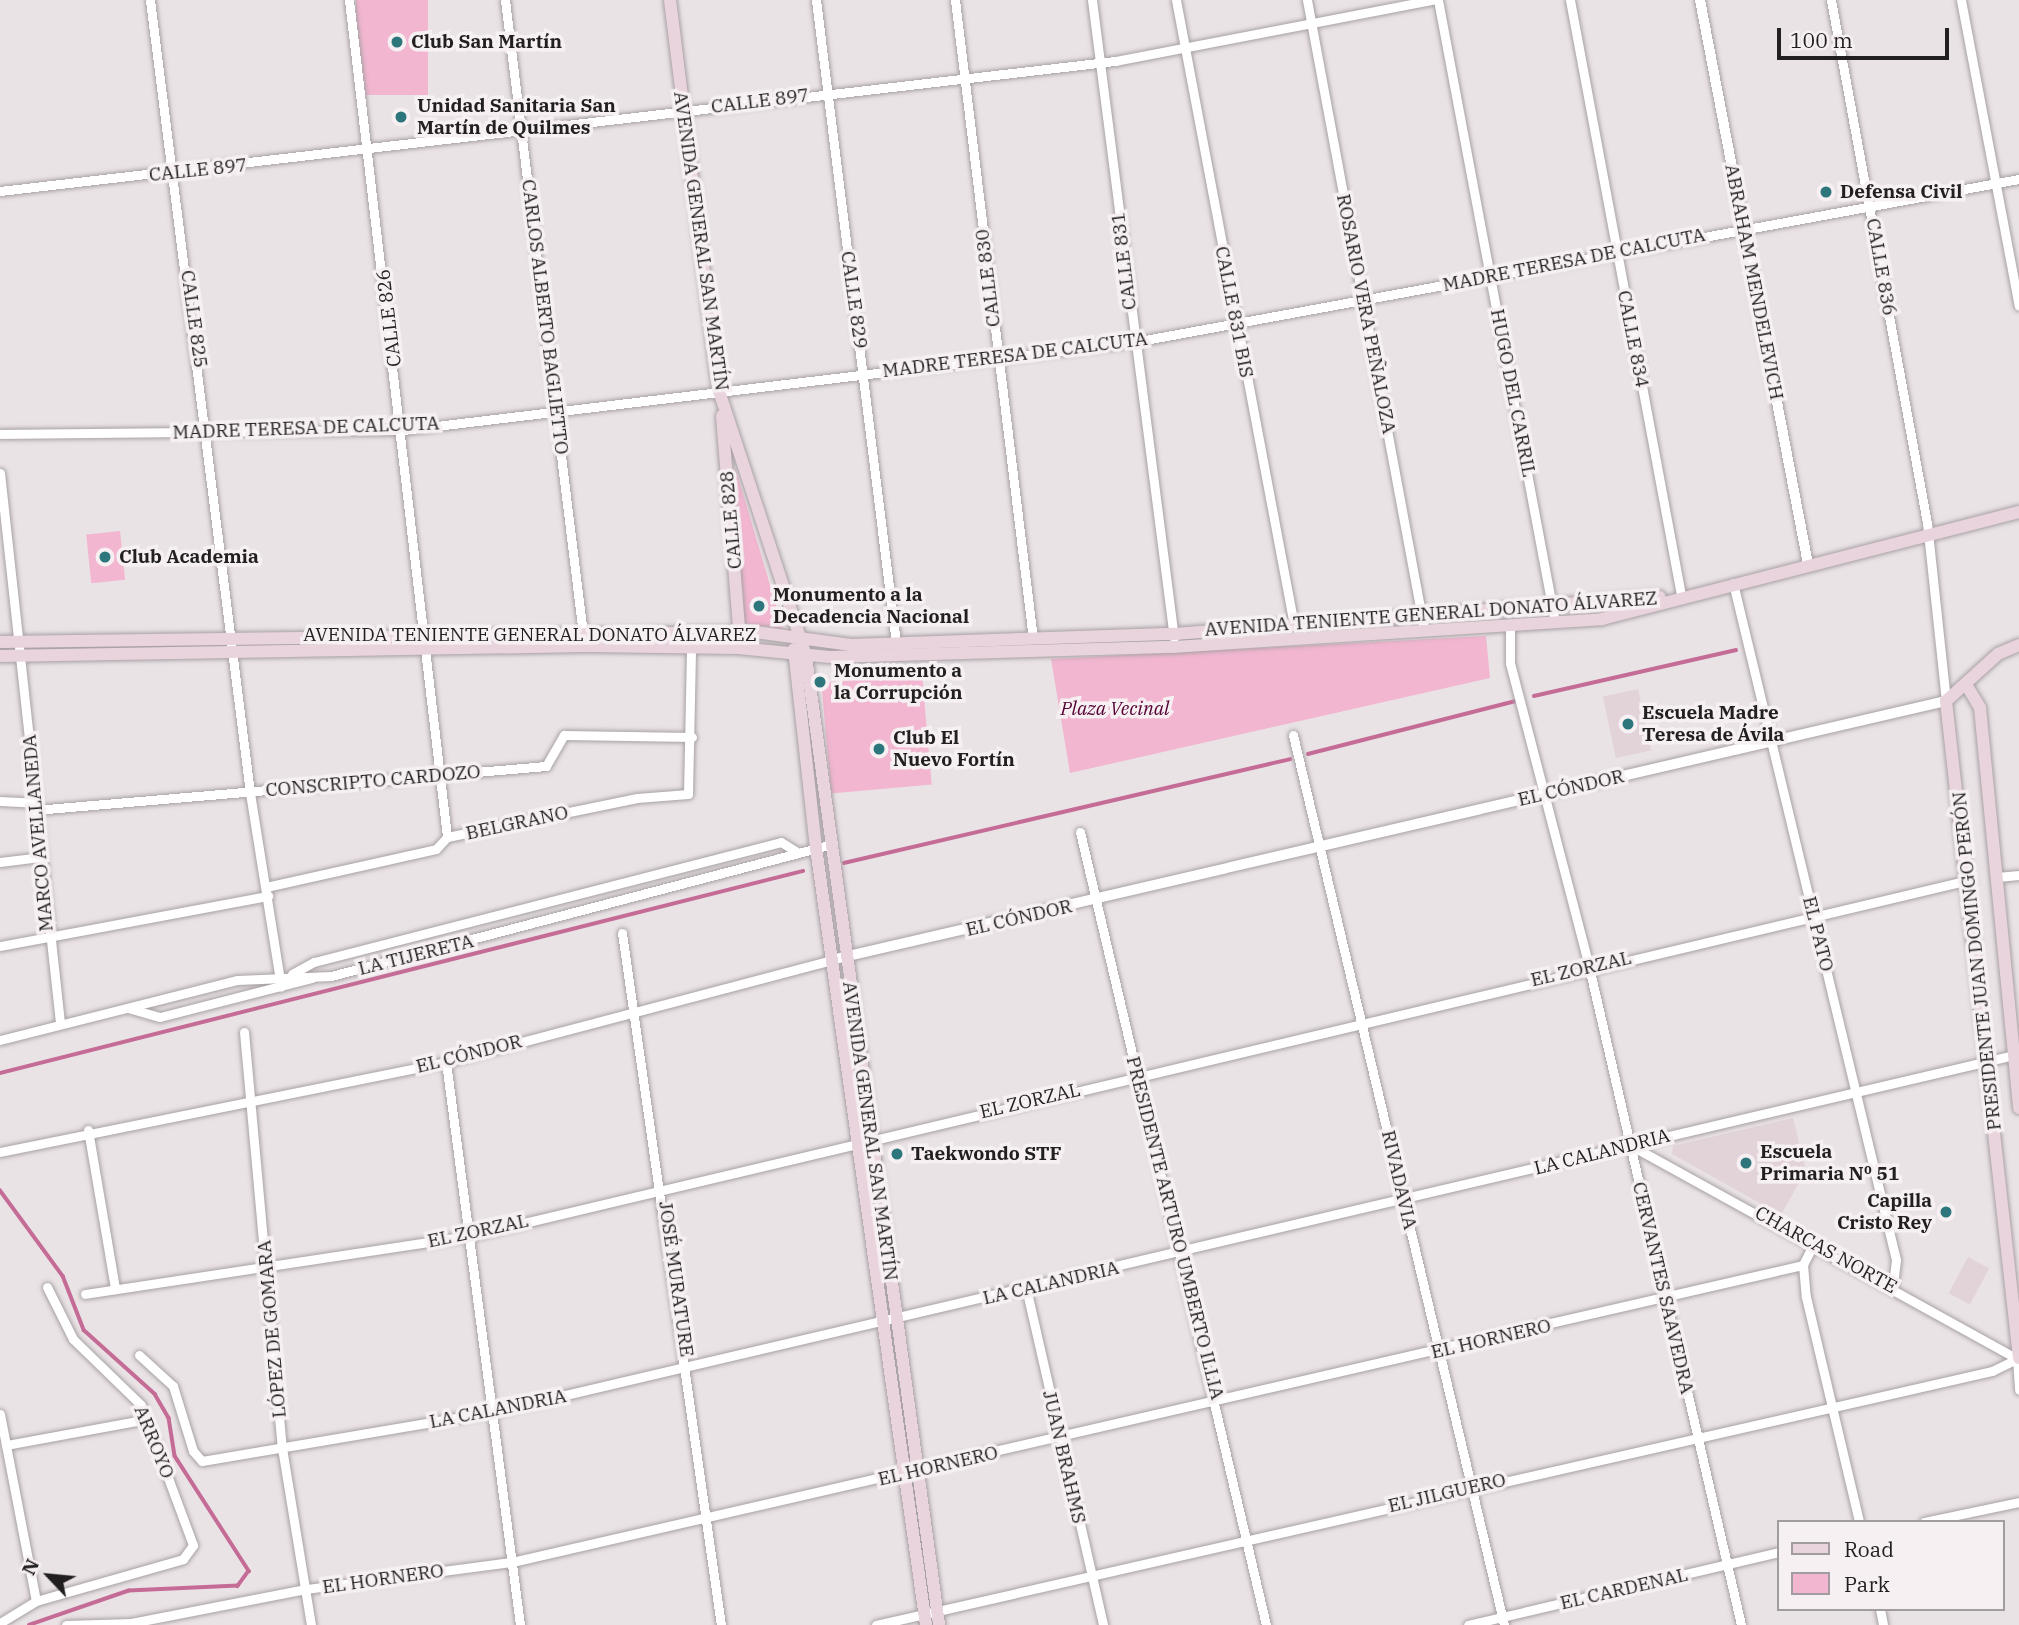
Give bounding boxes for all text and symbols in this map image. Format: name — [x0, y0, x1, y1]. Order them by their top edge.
scale bar — [1781, 14, 1952, 58]
text: 100 m — [1790, 26, 1853, 54]
place label: Club San Martín — [411, 31, 562, 53]
marker: Club San Martín — [389, 34, 405, 50]
street label: CALLE 897 — [710, 84, 810, 118]
street label: AVENIDA GENERAL SAN MARTÍN — [669, 90, 733, 392]
place label: Unidad Sanitaria San Martín de Quilmes — [417, 95, 616, 139]
marker: Unidad Sanitaria San Martín de Quilmes — [391, 107, 411, 127]
street label: CALLE 897 — [148, 154, 248, 186]
street label: ABRAHAM MENDELEVICH — [1720, 162, 1788, 402]
street label: CARLOS ALBERTO BAGLIETTO — [517, 178, 573, 456]
place label: Defensa Civil — [1840, 181, 1962, 203]
marker: Defensa Civil — [1818, 184, 1834, 200]
street label: ROSARIO VERA PEÑALOZA — [1332, 192, 1400, 436]
street label: CALLE 831 — [1107, 211, 1141, 311]
street label: CALLE 836 — [1861, 217, 1901, 317]
street label: MADRE TERESA DE CALCUTA — [1441, 223, 1707, 297]
street label: CALLE 830 — [971, 228, 1005, 328]
street label: CALLE 831 BIS — [1210, 244, 1258, 380]
street label: CALLE 829 — [836, 250, 872, 350]
street label: CALLE 826 — [372, 268, 406, 368]
street label: CALLE 825 — [176, 269, 212, 369]
street label: CALLE 834 — [1612, 289, 1654, 389]
street label: HUGO DEL CARRIL — [1486, 307, 1540, 479]
street label: MADRE TERESA DE CALCUTA — [881, 327, 1149, 383]
street label: MADRE TERESA DE CALCUTA — [172, 412, 440, 444]
street label: CALLE 828 — [715, 470, 747, 570]
place label: Club Academia — [119, 546, 259, 568]
marker: Club Academia — [97, 549, 113, 565]
place label: Monumento a la Decadencia Nacional — [773, 584, 969, 628]
street label: AVENIDA TENIENTE GENERAL DONATO ÁLVAREZ — [1204, 587, 1658, 641]
marker: Monumento a la Decadencia Nacional — [751, 598, 767, 614]
street label: AVENIDA TENIENTE GENERAL DONATO ÁLVAREZ — [303, 624, 757, 646]
place label: Monumento a la Corrupción — [834, 660, 962, 704]
marker: Monumento a la Corrupción — [812, 674, 828, 690]
park label: Plaza Vecinal — [1061, 698, 1169, 720]
place label: Escuela Madre Teresa de Ávila — [1642, 702, 1784, 746]
marker: Escuela Madre Teresa de Ávila — [1620, 716, 1636, 732]
place label: Club El Nuevo Fortín — [893, 727, 1015, 771]
street label: MARCO AVELLANEDA — [18, 733, 58, 933]
marker: Club El Nuevo Fortín — [871, 741, 887, 757]
street label: CONSCRIPTO CARDOZO — [265, 760, 481, 802]
street label: EL CÓNDOR — [1516, 765, 1626, 811]
street label: PRESIDENTE JUAN DOMINGO PERÓN — [1948, 790, 2006, 1132]
street label: BELGRANO — [464, 801, 570, 845]
street label: EL PATO — [1798, 894, 1838, 974]
street label: EL CÓNDOR — [964, 895, 1074, 941]
street label: LA TIJERETA — [356, 930, 476, 980]
street label: EL ZORZAL — [1529, 946, 1633, 992]
street label: AVENIDA GENERAL SAN MARTÍN — [838, 980, 902, 1282]
street label: EL CÓNDOR — [414, 1030, 524, 1078]
street label: PRESIDENTE ARTURO UMBERTO ILLIA — [1121, 1054, 1229, 1402]
street label: EL ZORZAL — [978, 1078, 1082, 1124]
street label: LA CALANDRIA — [1532, 1124, 1672, 1180]
street label: RIVADAVIA — [1376, 1128, 1422, 1232]
place label: Escuela Primaria Nº 51 — [1760, 1141, 1899, 1185]
place label: Taekwondo STF — [911, 1143, 1062, 1165]
marker: Taekwondo STF — [889, 1146, 905, 1162]
marker: Escuela Primaria Nº 51 — [1738, 1155, 1754, 1171]
street label: CERVANTES SAAVEDRA — [1627, 1180, 1699, 1396]
place label: Capilla Cristo Rey — [1837, 1190, 1932, 1234]
street label: JOSÉ MURATURE — [654, 1200, 698, 1358]
street label: CHARCAS NORTE — [1751, 1202, 1901, 1298]
marker: Capilla Cristo Rey — [1938, 1204, 1954, 1220]
street label: EL ZORZAL — [426, 1209, 530, 1253]
street label: LÓPEZ DE GOMARA — [253, 1239, 291, 1419]
street label: LA CALANDRIA — [981, 1256, 1121, 1310]
street label: EL HORNERO — [1429, 1314, 1553, 1364]
street label: LA CALANDRIA — [428, 1385, 568, 1433]
street label: JUAN BRAHMS — [1038, 1388, 1090, 1526]
street label: ARROYO — [129, 1402, 179, 1482]
street label: EL HORNERO — [876, 1441, 1000, 1491]
street label: EL JILGUERO — [1386, 1468, 1508, 1518]
legend — [1778, 1520, 2005, 1611]
text: Road — [1844, 1535, 1894, 1563]
north arrow — [14, 1541, 84, 1611]
text: N — [16, 1555, 44, 1579]
street label: EL HORNERO — [321, 1559, 445, 1599]
street label: EL CARDENAL — [1558, 1563, 1690, 1615]
text: Park — [1844, 1570, 1890, 1598]

